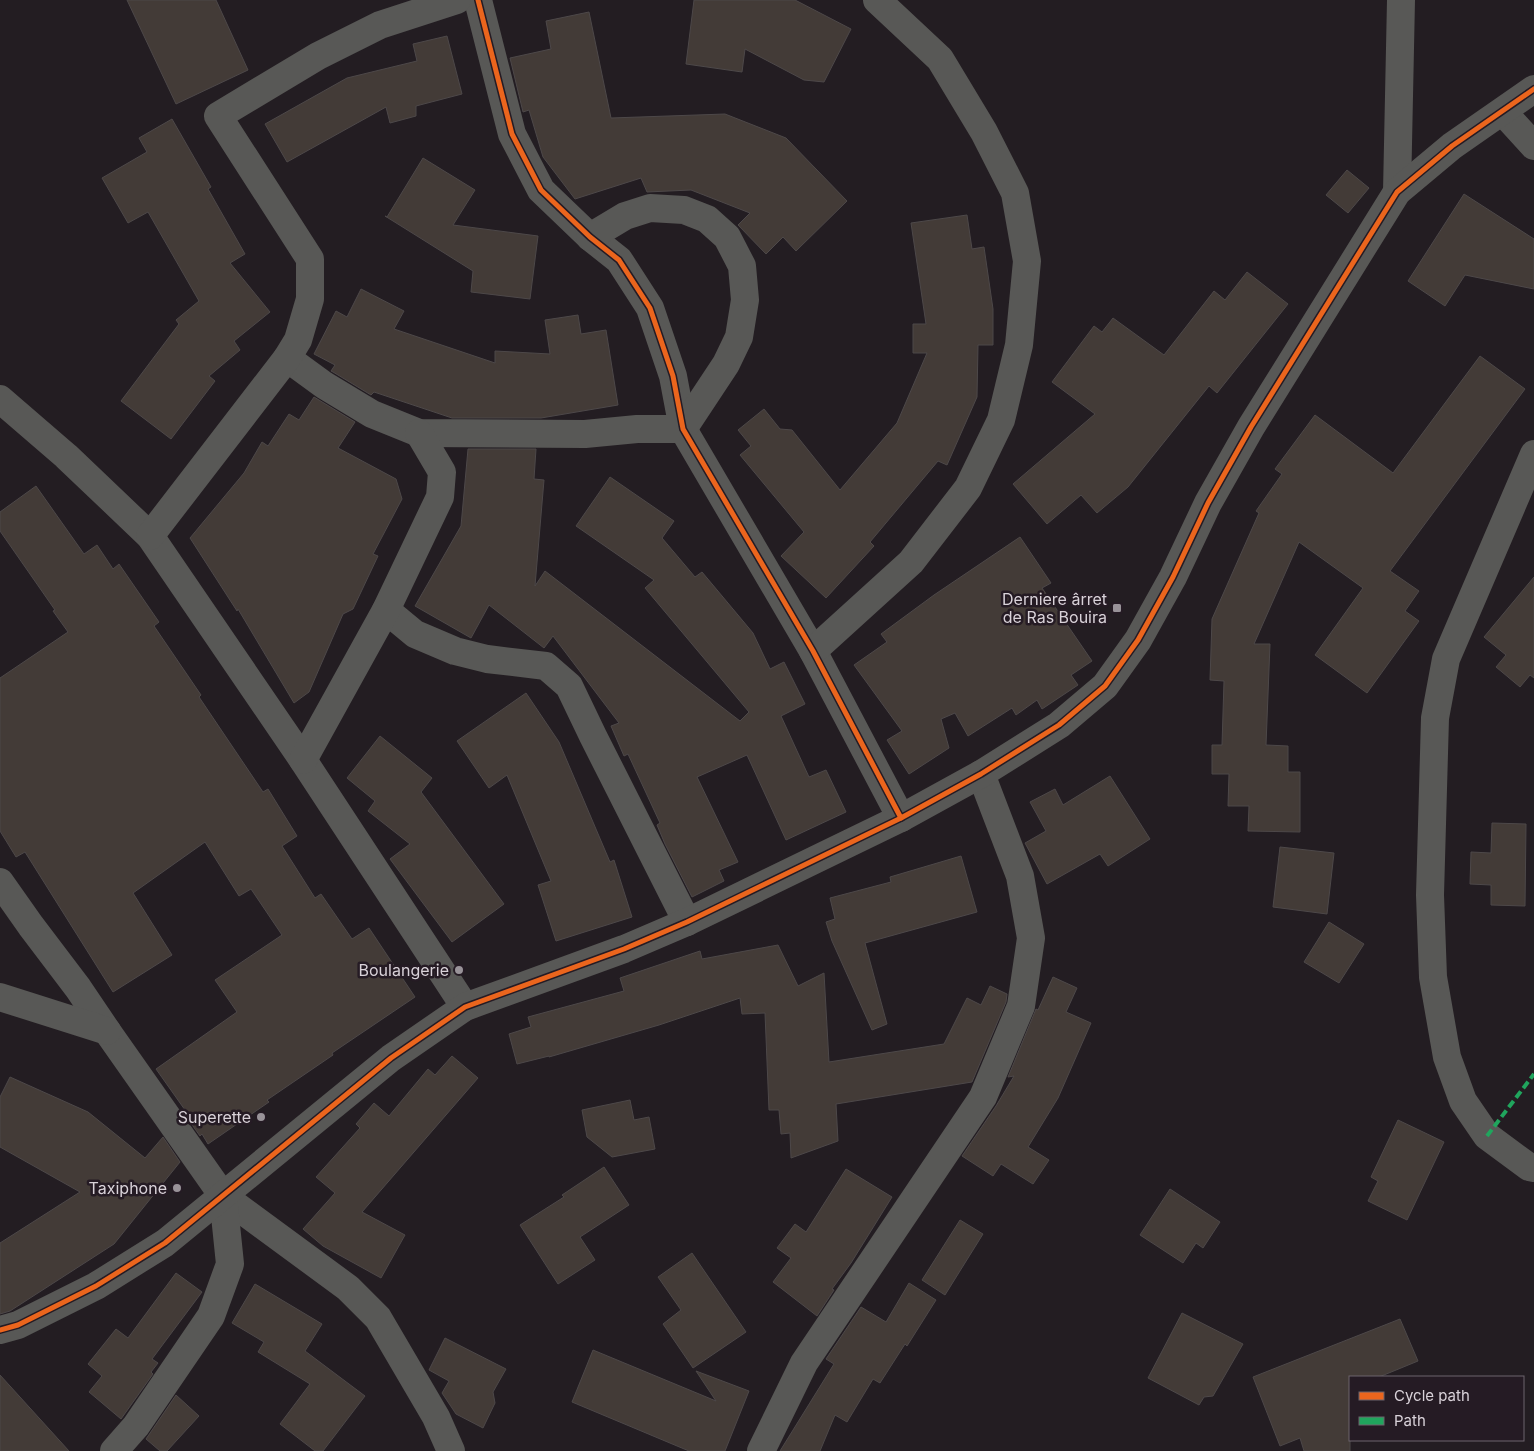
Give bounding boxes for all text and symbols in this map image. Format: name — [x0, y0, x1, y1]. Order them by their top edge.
place label: Derniere ârret de Ras Bouira — [1002, 589, 1107, 627]
marker: Derniere ârret de Ras Bouira — [1111, 602, 1123, 614]
place label: Boulangerie — [359, 960, 449, 980]
marker: Boulangerie — [453, 964, 465, 976]
place label: Superette — [178, 1107, 251, 1127]
marker: Superette — [255, 1111, 267, 1123]
place label: Taxiphone — [89, 1178, 167, 1198]
marker: Taxiphone — [171, 1182, 183, 1194]
legend — [1349, 1376, 1524, 1441]
text: Cycle path — [1394, 1386, 1470, 1405]
text: Path — [1394, 1411, 1426, 1430]

